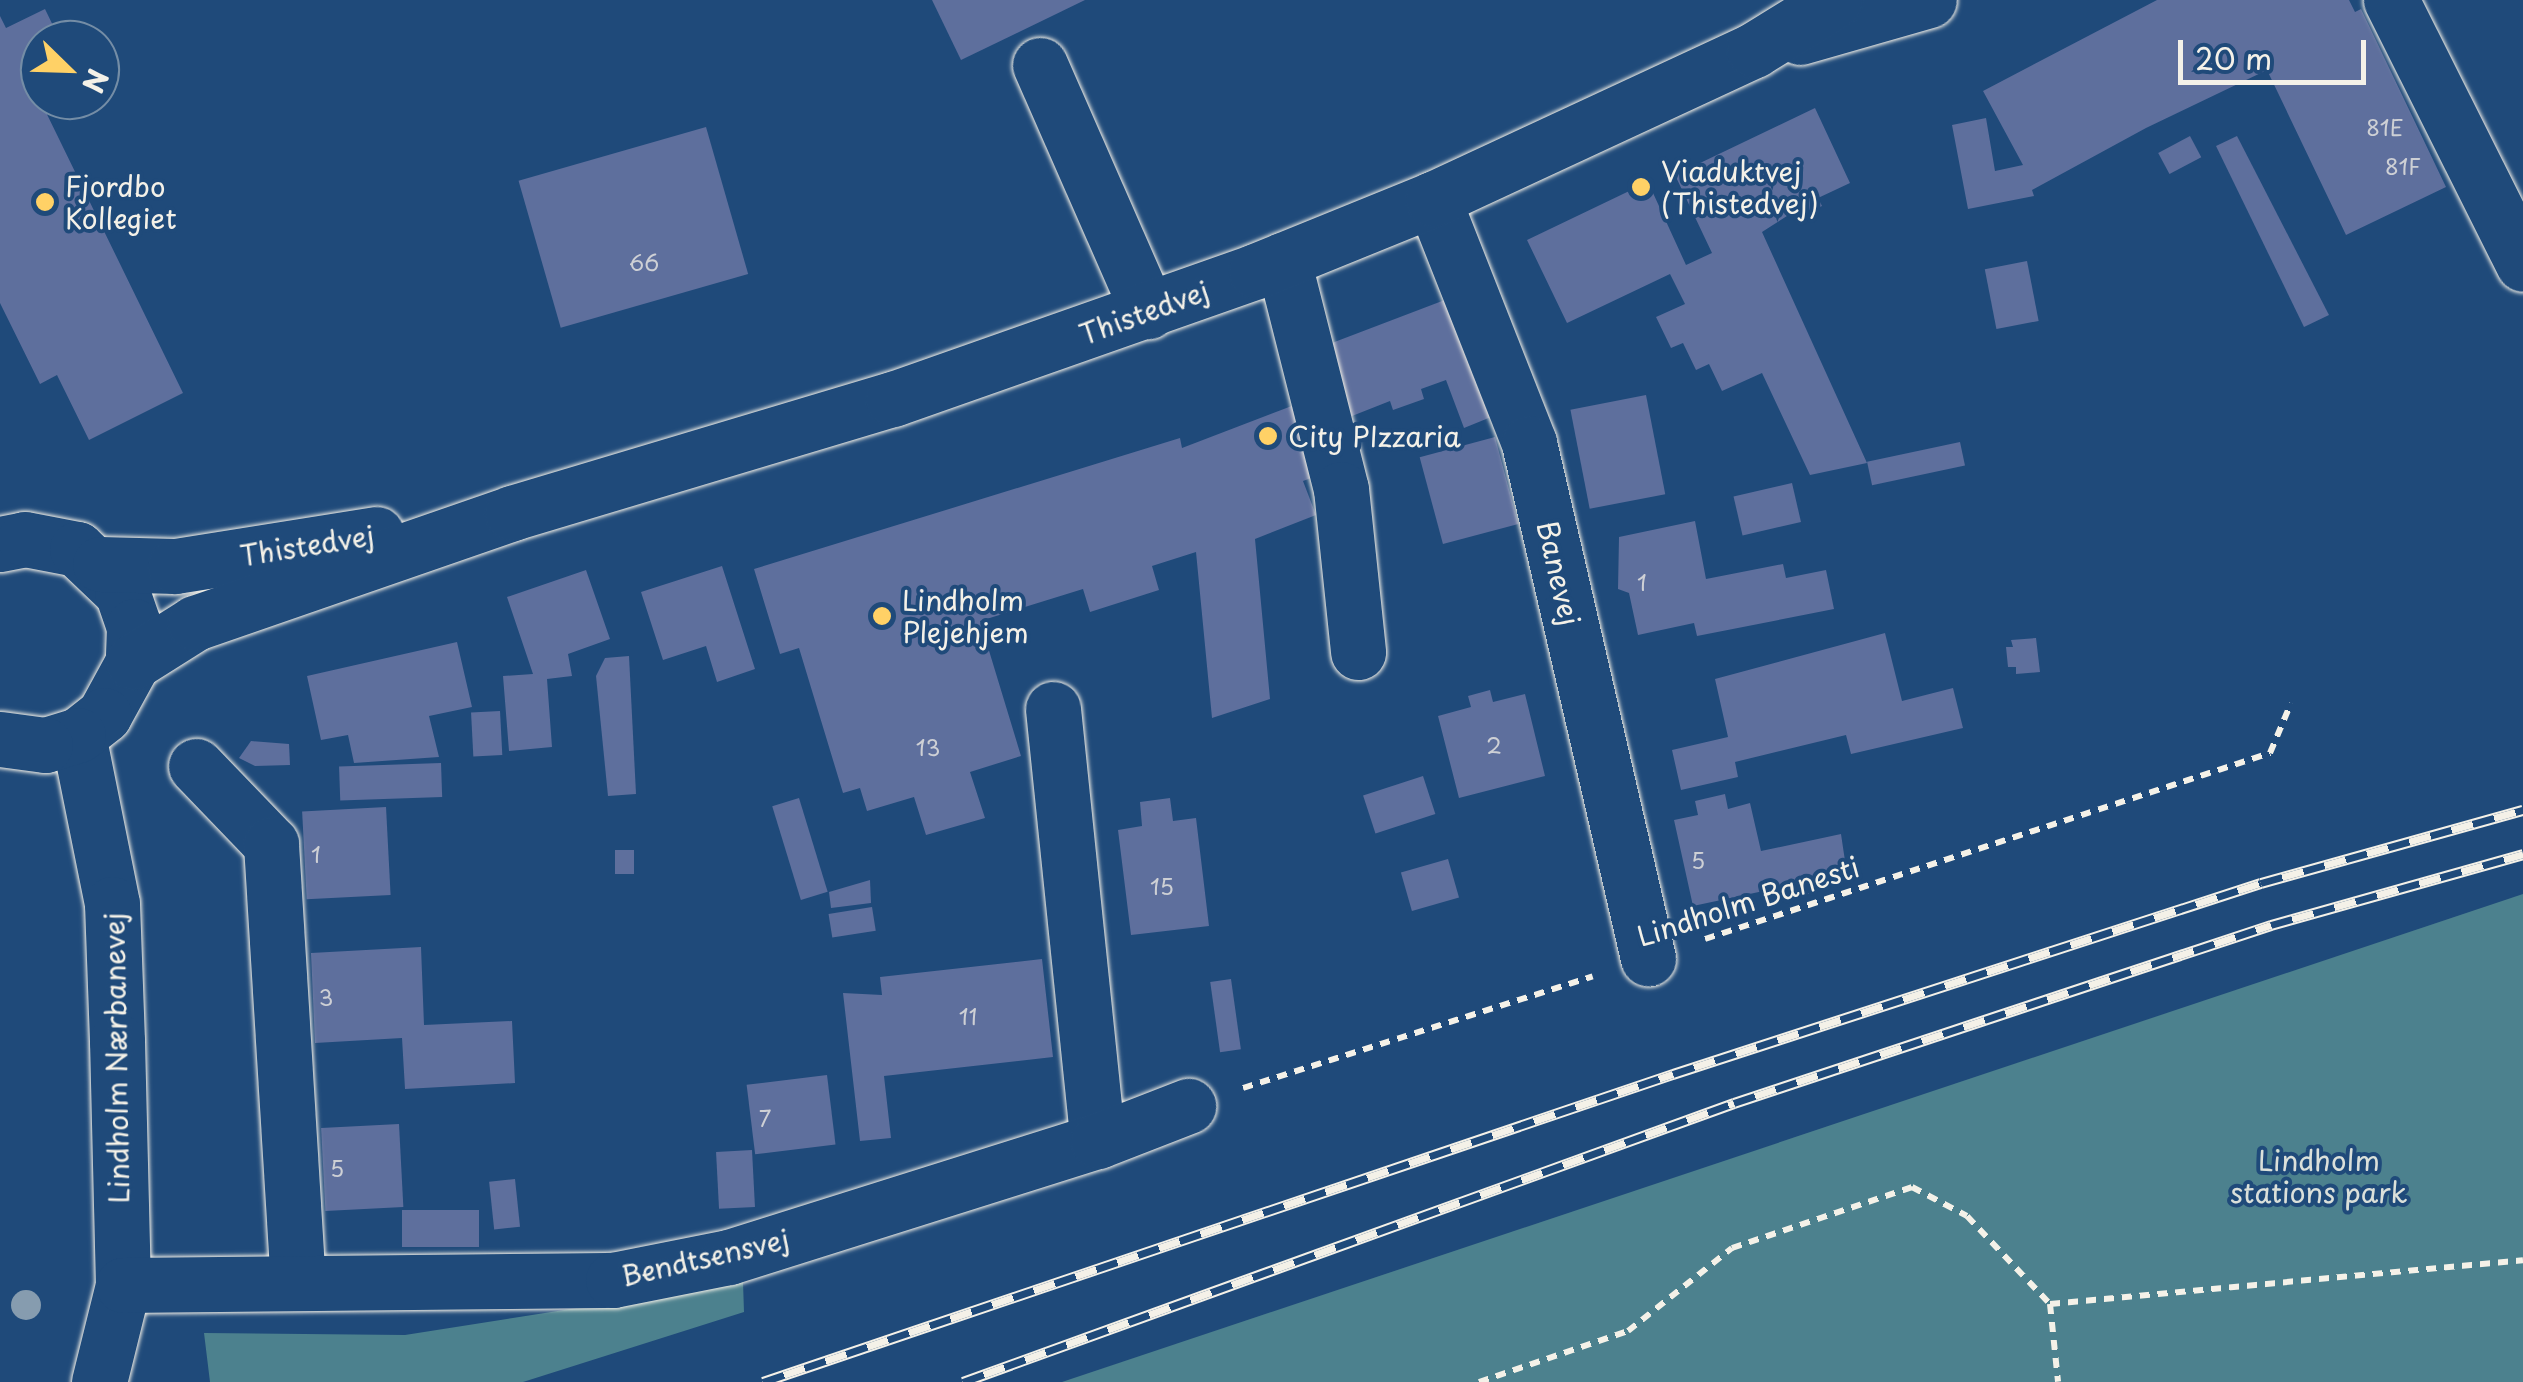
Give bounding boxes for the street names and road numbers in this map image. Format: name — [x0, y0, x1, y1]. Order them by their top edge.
street label: Thistedvej — [1075, 273, 1213, 351]
street label: Banevej — [1531, 517, 1587, 629]
street label: Thistedvej — [237, 518, 377, 572]
street label: Lindholm Banesti — [1632, 849, 1864, 953]
street label: Lindholm Nærbanevej — [97, 914, 135, 1202]
street label: Bendtsensvej — [618, 1221, 792, 1293]

